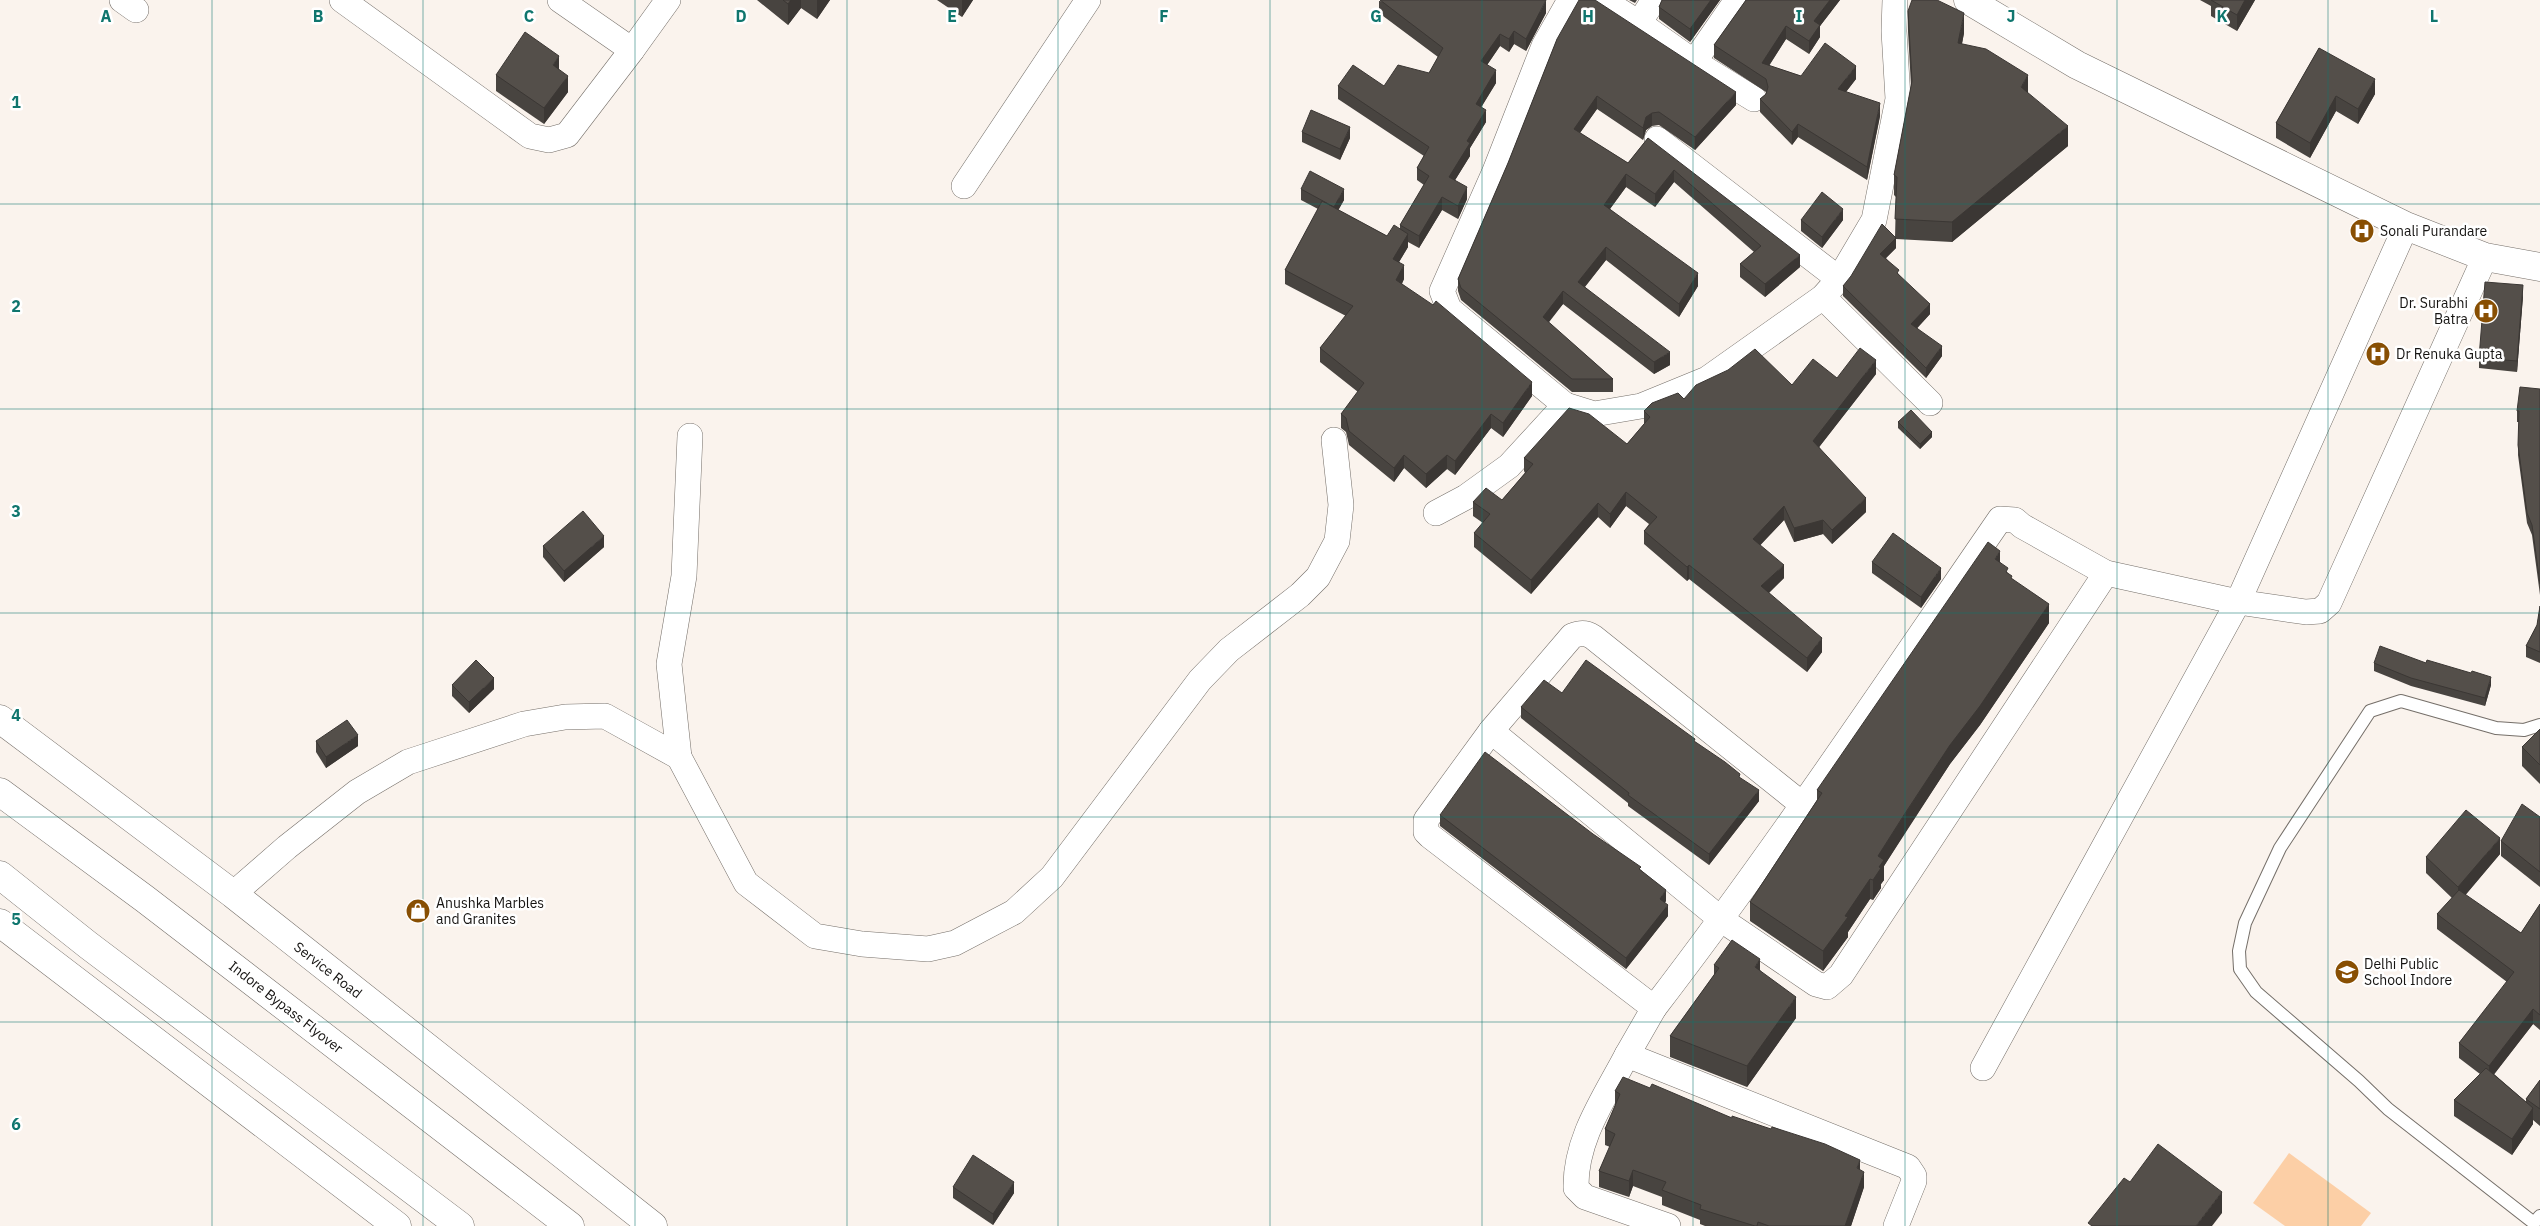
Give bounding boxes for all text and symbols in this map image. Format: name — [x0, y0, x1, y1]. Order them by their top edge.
text: A — [101, 6, 112, 26]
text: B — [313, 6, 324, 26]
text: C — [524, 6, 534, 26]
text: D — [735, 6, 747, 26]
text: E — [947, 6, 957, 26]
text: F — [1159, 6, 1169, 26]
text: G — [1370, 6, 1382, 26]
text: H — [1582, 6, 1594, 26]
text: I — [1796, 6, 1803, 26]
text: J — [2007, 6, 2015, 26]
text: K — [2216, 6, 2228, 26]
text: L — [2430, 6, 2438, 26]
text: 1 — [11, 92, 21, 112]
hospital icon: Sonali Purandare — [2349, 218, 2375, 244]
place label: Sonali Purandare — [2380, 222, 2488, 240]
place label: Dr. Surabhi Batra — [2399, 294, 2469, 328]
text: 2 — [11, 296, 21, 316]
hospital icon: Dr. Surabhi Batra — [2473, 298, 2499, 324]
hospital icon: Dr Renuka Gupta — [2365, 341, 2391, 367]
place label: Dr Renuka Gupta — [2396, 345, 2503, 363]
text: 3 — [11, 501, 21, 521]
text: 4 — [11, 705, 21, 725]
place label: Anushka Marbles and Granites — [436, 894, 544, 928]
shop icon: Anushka Marbles and Granites — [405, 898, 431, 924]
text: 5 — [11, 909, 21, 929]
street label: Service Road — [290, 938, 366, 1002]
place label: Delhi Public School Indore — [2364, 955, 2452, 989]
street label: Indore Bypass Flyover — [225, 957, 347, 1057]
school or university icon: Delhi Public School Indore — [2334, 959, 2360, 985]
text: 6 — [11, 1114, 21, 1134]

